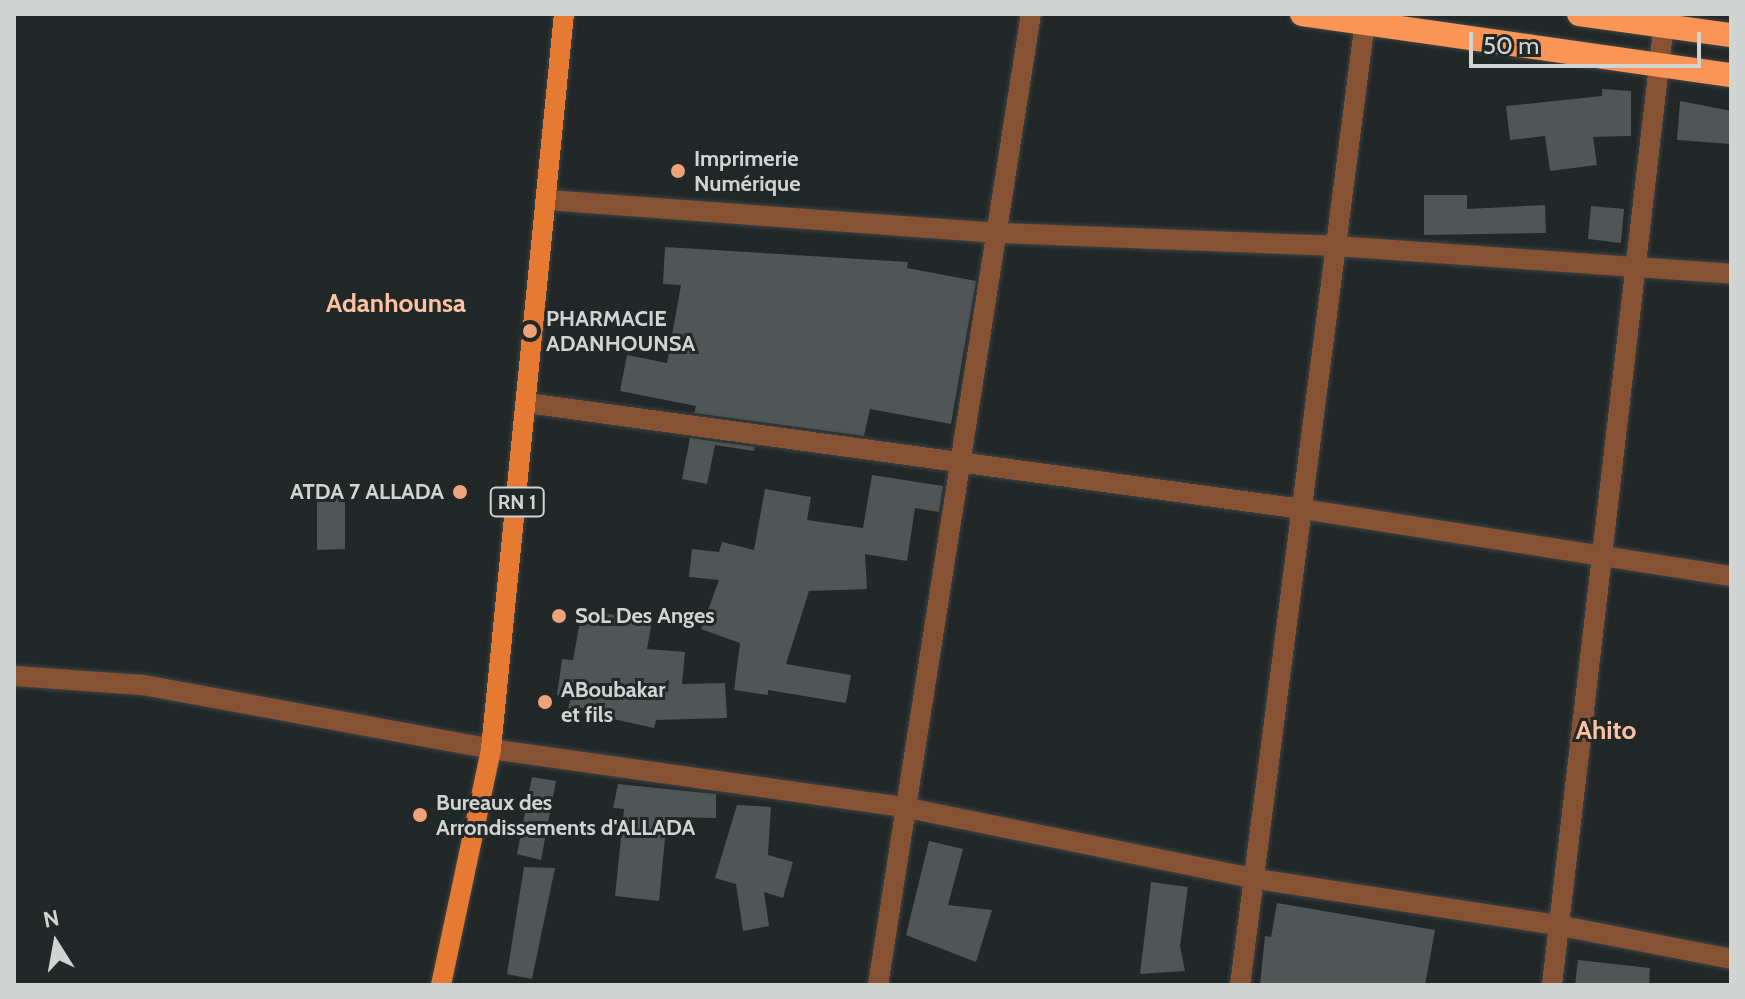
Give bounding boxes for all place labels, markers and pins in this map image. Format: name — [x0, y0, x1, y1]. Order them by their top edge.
place label: Imprimerie Numérique — [694, 145, 800, 196]
marker: Imprimerie Numérique — [669, 162, 687, 180]
place label: PHARMACIE ADANHOUNSA — [546, 305, 695, 356]
marker: PHARMACIE ADANHOUNSA — [521, 322, 539, 340]
place label: ATDA 7 ALLADA — [290, 479, 444, 505]
marker: ATDA 7 ALLADA — [451, 483, 469, 501]
place label: SoL Des Anges — [575, 603, 715, 629]
marker: SoL Des Anges — [550, 607, 568, 625]
place label: ABoubakar et fils — [561, 676, 665, 728]
marker: ABoubakar et fils — [536, 693, 554, 711]
place label: Bureaux des Arrondissements d'ALLADA — [436, 789, 695, 840]
marker: Bureaux des Arrondissements d'ALLADA — [411, 806, 429, 824]

